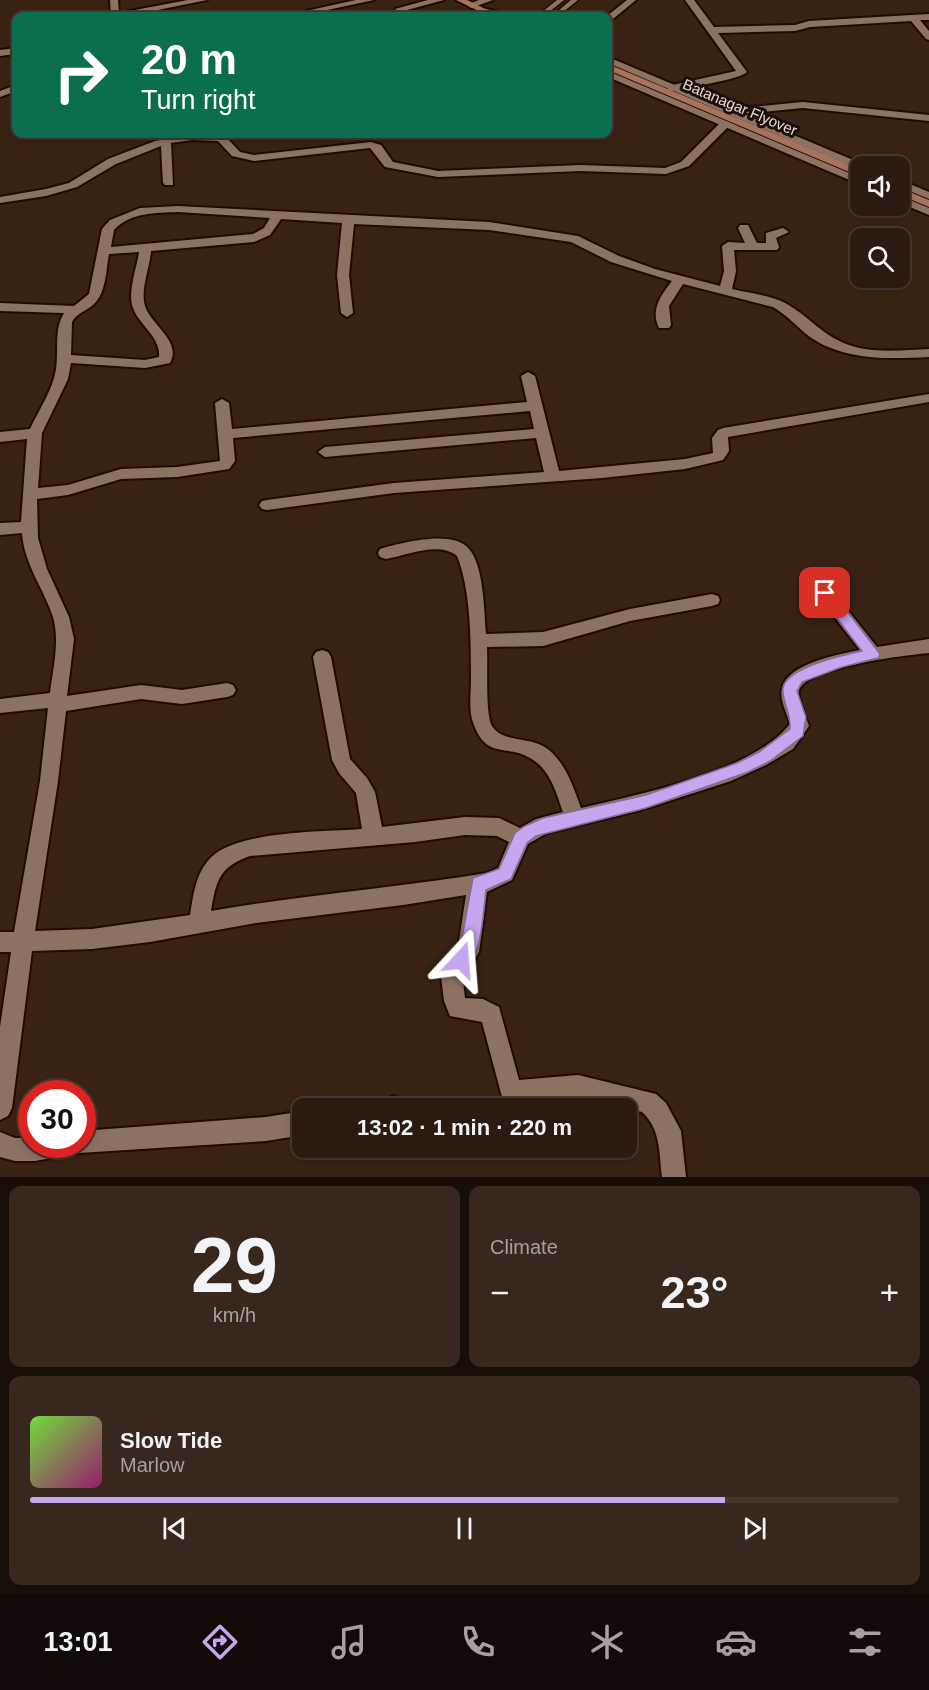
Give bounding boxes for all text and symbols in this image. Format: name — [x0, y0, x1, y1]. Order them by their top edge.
icon: right — [42, 36, 120, 114]
text: 20 m — [141, 36, 237, 83]
street label: Batanagar Flyover — [680, 75, 800, 139]
text: Turn right — [141, 85, 256, 115]
map controls — [850, 156, 910, 288]
button: sound — [850, 156, 910, 216]
button: search — [850, 228, 910, 288]
pin — [799, 567, 850, 618]
icon: arrive — [808, 576, 841, 609]
position arrow — [429, 928, 493, 992]
speed limit sign: 30 — [18, 1080, 96, 1158]
text: 13:02 · 1 min · 220 m — [357, 1115, 572, 1140]
text: 29 — [191, 1221, 278, 1309]
text: Climate — [490, 1236, 558, 1258]
text: 23° — [660, 1267, 729, 1318]
text: − — [490, 1274, 509, 1311]
text: + — [880, 1274, 899, 1311]
text: km/h — [213, 1304, 256, 1326]
text: Slow Tide — [120, 1428, 222, 1453]
text: Marlow — [120, 1454, 184, 1476]
icon: previous — [158, 1512, 191, 1545]
icon: pause — [448, 1512, 481, 1545]
icon: next — [738, 1512, 771, 1545]
icon: directions — [199, 1621, 241, 1663]
icon: music — [328, 1621, 370, 1663]
icon: phone — [457, 1621, 499, 1663]
icon: climate — [586, 1621, 628, 1663]
icon: car — [715, 1621, 757, 1663]
icon: filters — [844, 1621, 886, 1663]
text: 13:01 — [43, 1627, 112, 1657]

